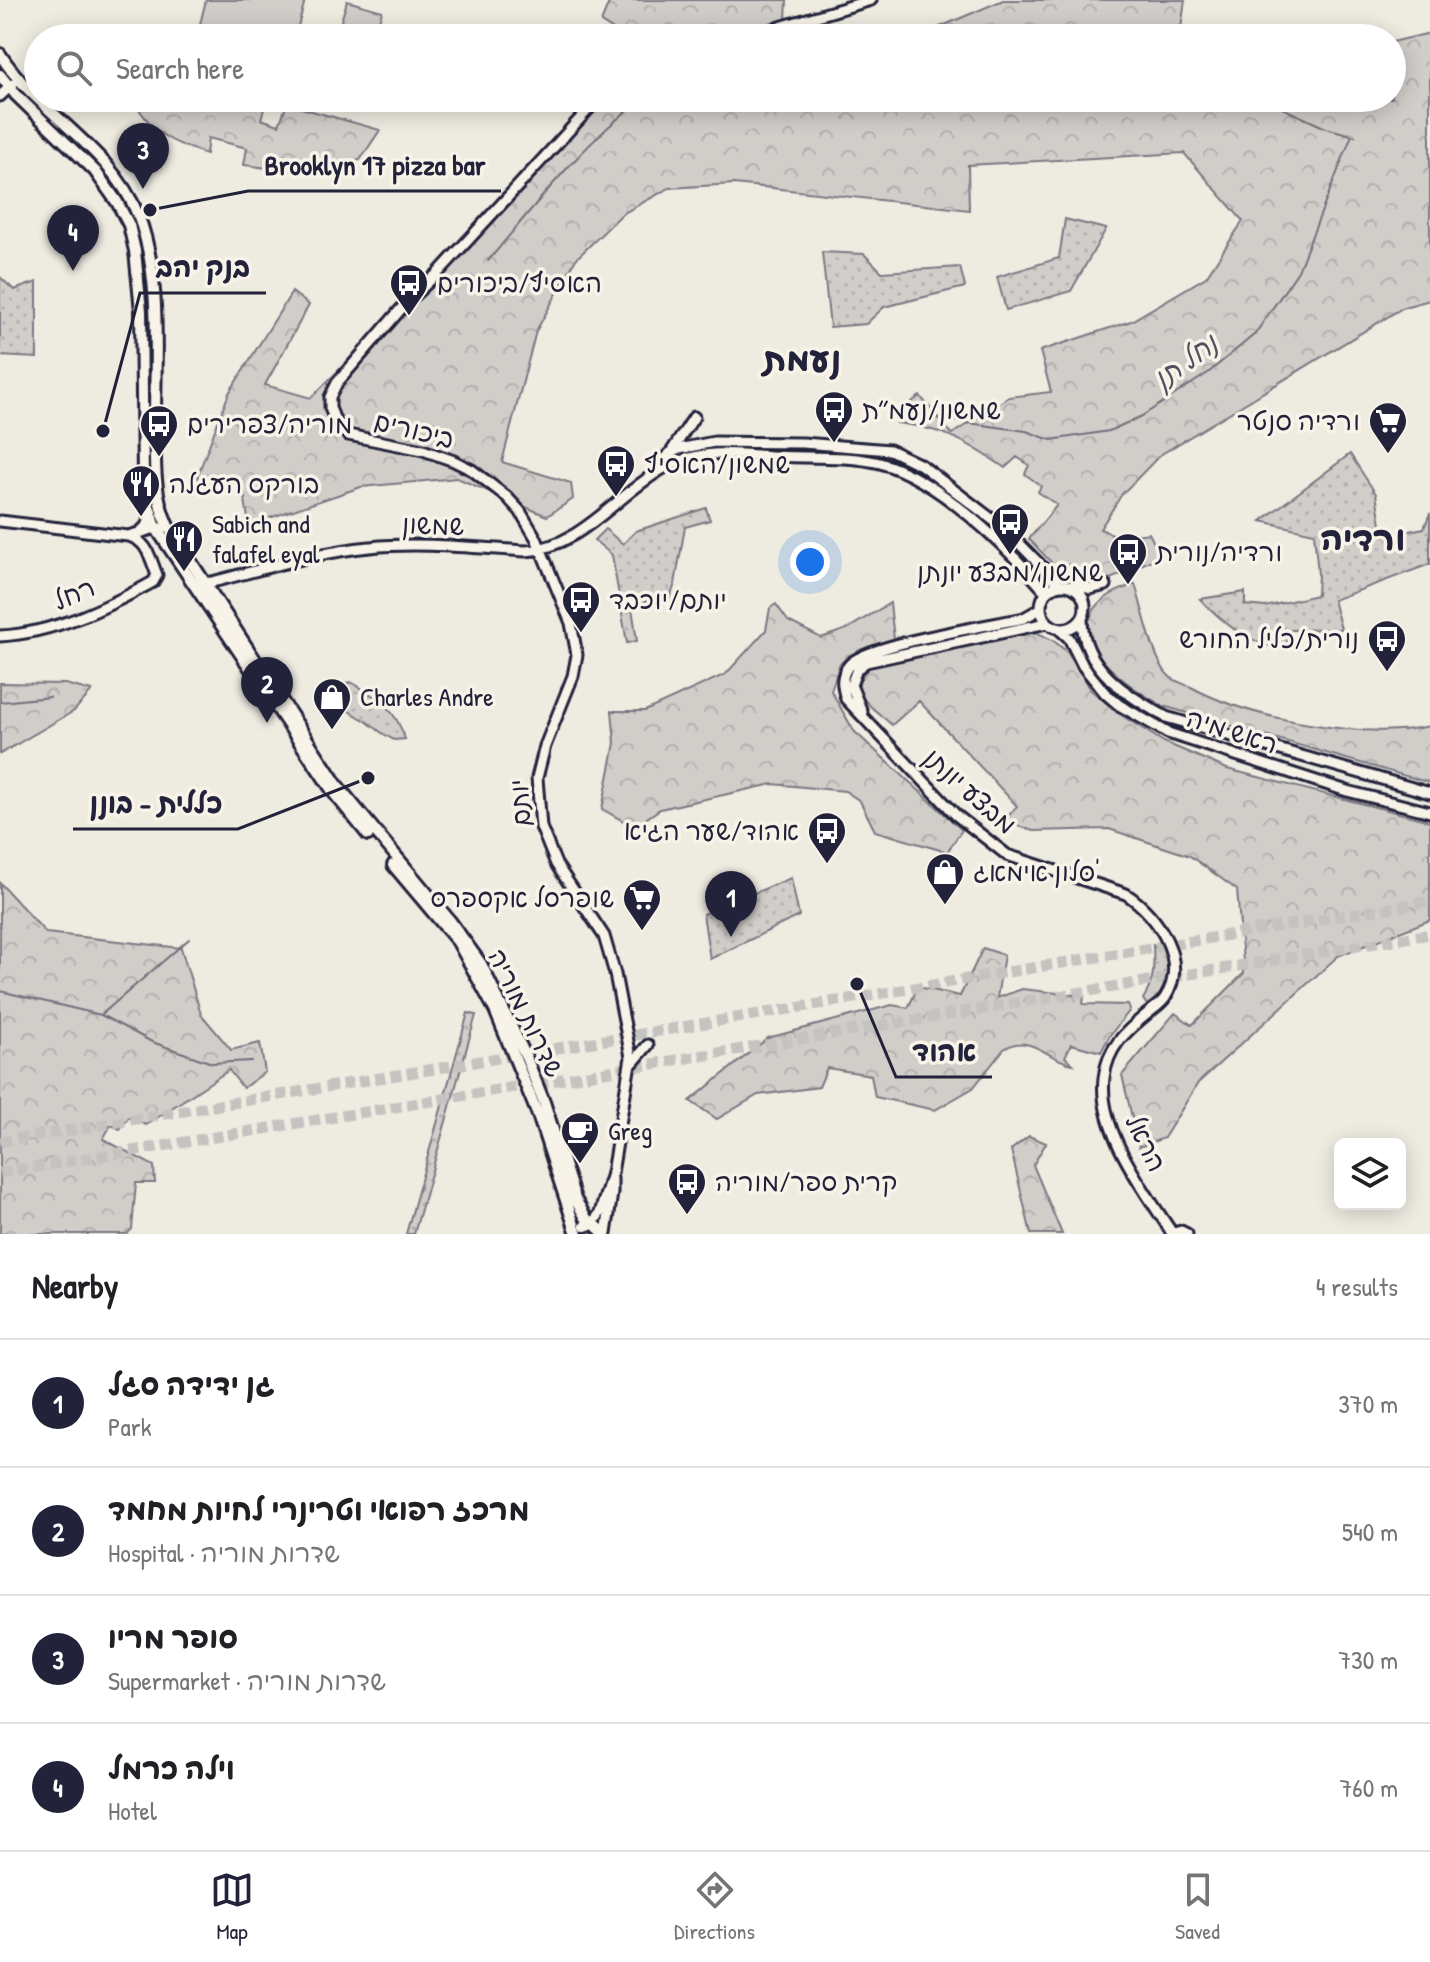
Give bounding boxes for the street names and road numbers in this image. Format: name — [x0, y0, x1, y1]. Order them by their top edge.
street label: ביכורים — [370, 403, 458, 456]
street label: שמשון — [401, 506, 465, 543]
street label: רחל — [47, 569, 100, 618]
street label: ראש מיה — [1182, 699, 1282, 762]
street label: מבצע יונתן — [917, 740, 1024, 842]
street label: יותם — [500, 778, 539, 828]
street label: שדרות מוריה — [480, 943, 573, 1083]
street label: הראל — [1118, 1108, 1175, 1177]

